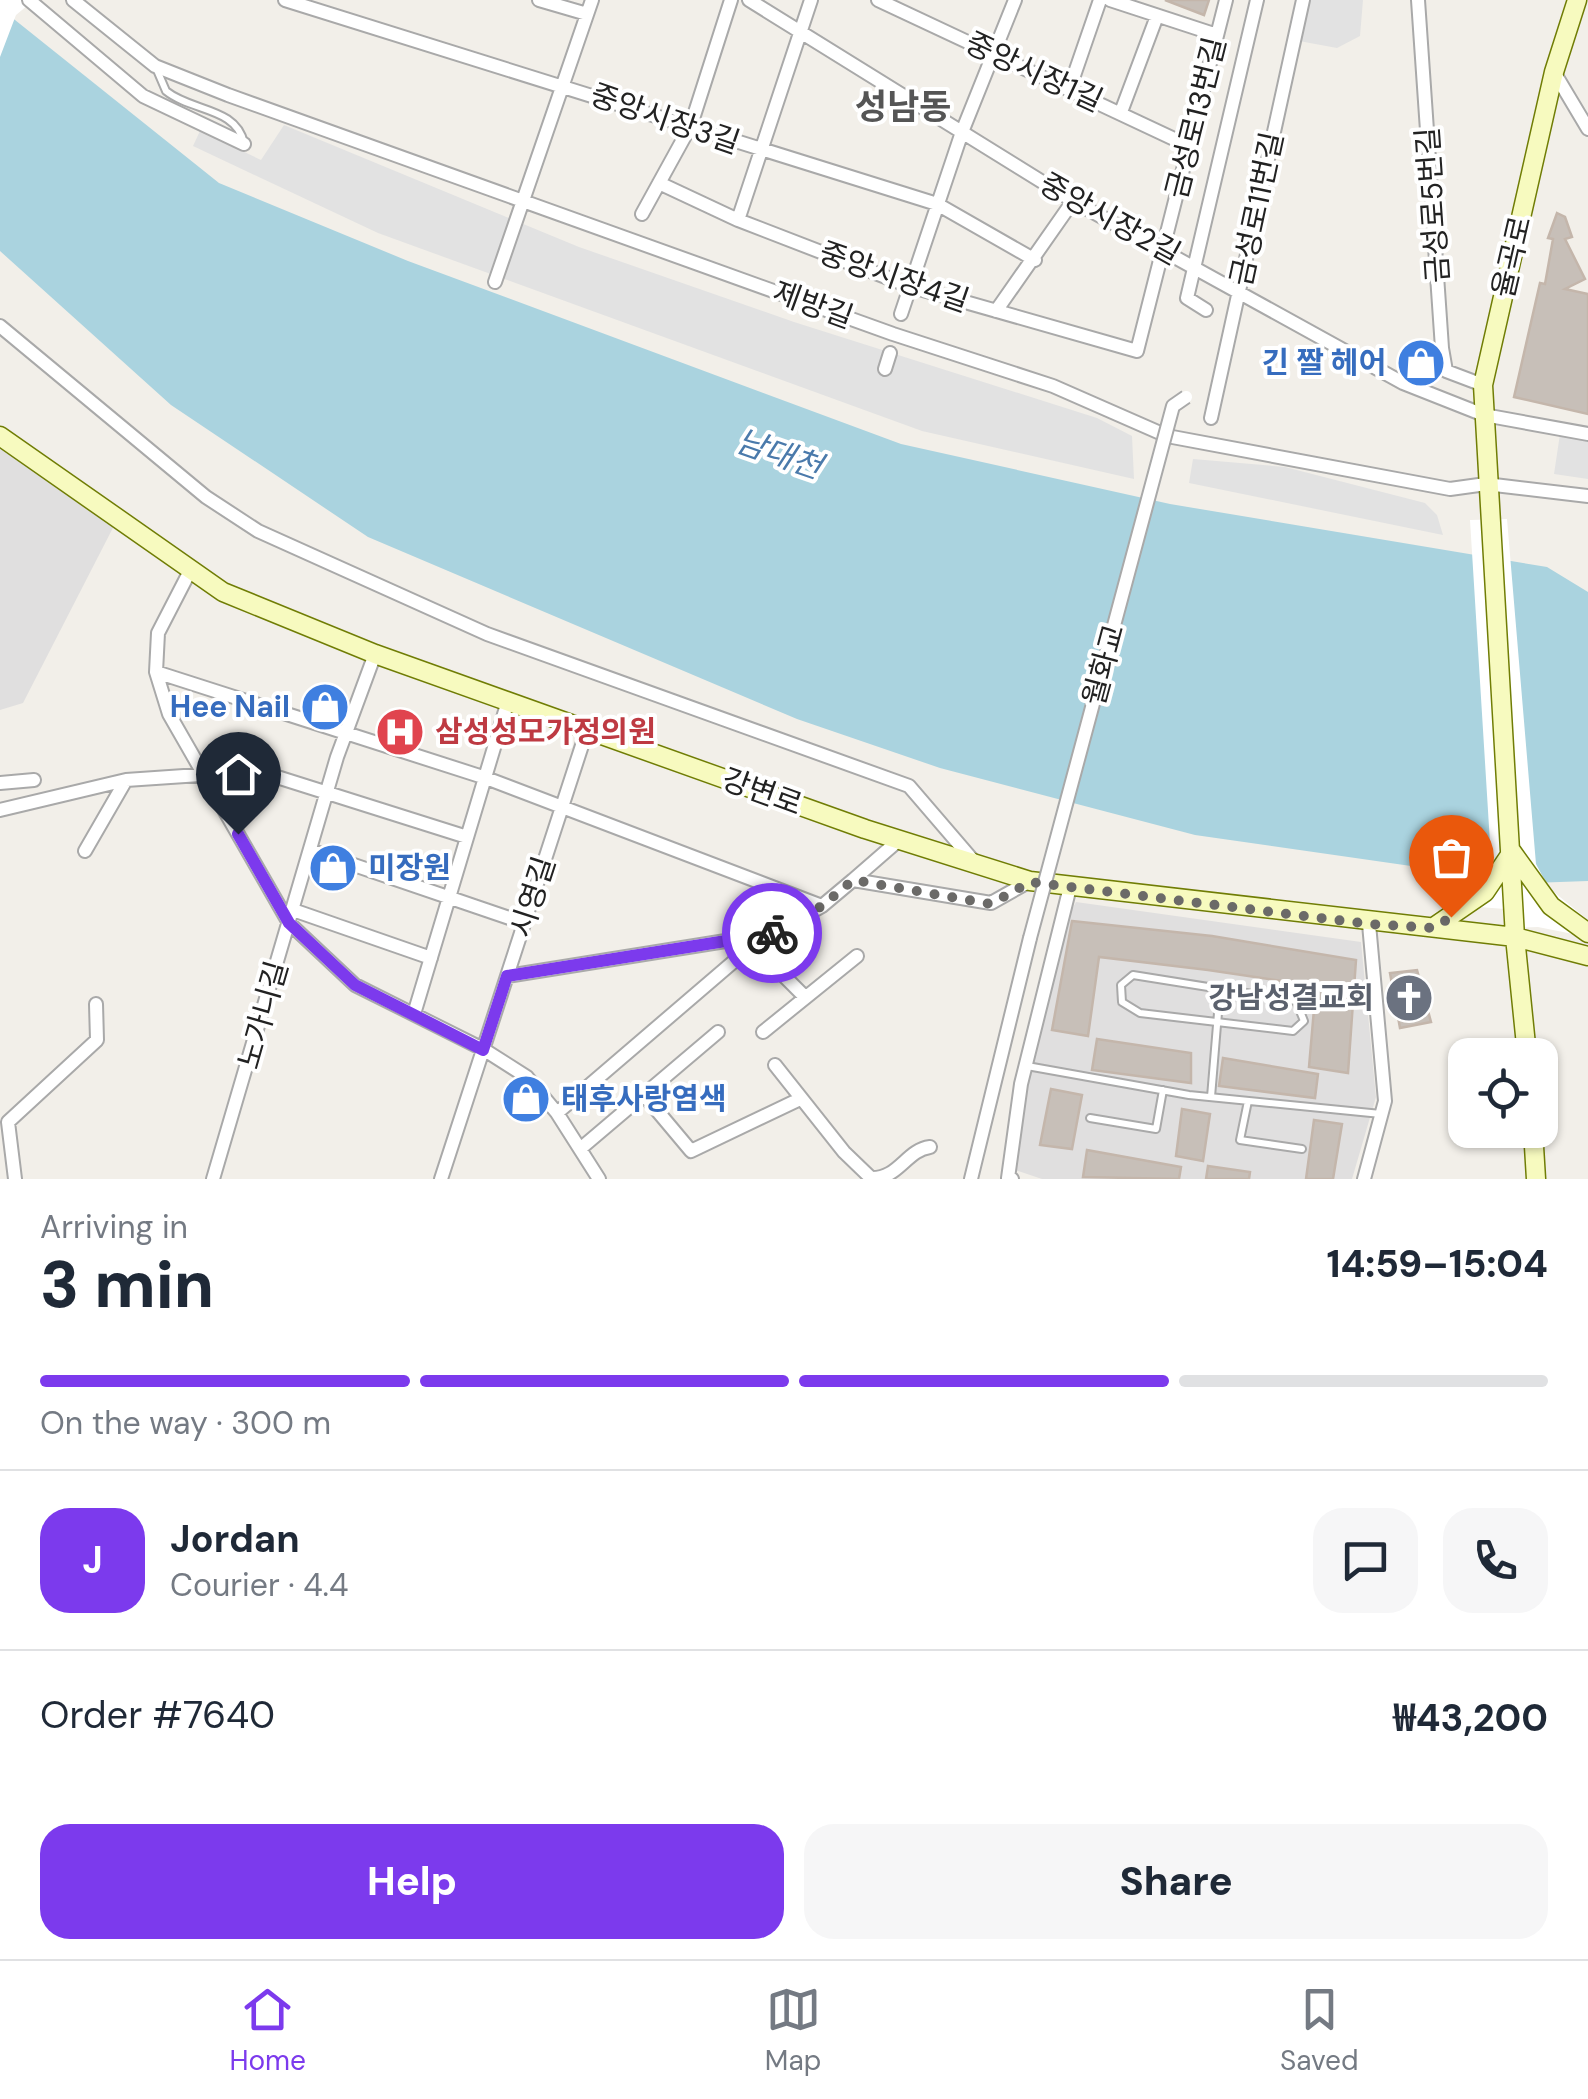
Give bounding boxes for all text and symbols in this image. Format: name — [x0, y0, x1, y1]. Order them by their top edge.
street label: 중앙시장1길 — [959, 23, 1109, 120]
street label: 금성로13번길 — [1157, 33, 1234, 203]
street label: 중앙시장3길 — [585, 75, 745, 162]
district label: 성남동 — [855, 84, 951, 130]
street label: 금성로5번길 — [1408, 126, 1457, 284]
street label: 금성로11번길 — [1221, 128, 1292, 290]
street label: 중앙시장2길 — [1033, 164, 1188, 273]
street label: 율곡로 — [1483, 212, 1540, 302]
street label: 중앙시장4길 — [814, 233, 974, 320]
street label: 제방길 — [768, 272, 859, 337]
shop icon: 긴 짤 헤어 — [1395, 337, 1447, 389]
place label: 긴 짤 헤어 — [1262, 343, 1386, 382]
water label: 남대천 — [730, 420, 831, 489]
street label: 월화교 — [1074, 620, 1133, 710]
shop icon: Hee Nail — [299, 681, 351, 733]
place label: Hee Nail — [170, 687, 290, 726]
hospital icon: 삼성성모가정의원 — [374, 706, 426, 758]
place label: 삼성성모가정의원 — [435, 712, 656, 751]
pin — [196, 732, 281, 835]
icon: home — [211, 747, 266, 802]
street label: 강변로 — [717, 759, 808, 824]
pin — [1409, 815, 1494, 918]
icon: bag — [1424, 830, 1479, 885]
shop icon: 미장원 — [307, 842, 359, 894]
place label: 미장원 — [368, 848, 451, 887]
street label: 시영길 — [501, 851, 564, 942]
courier — [722, 883, 822, 983]
icon: bike — [745, 906, 800, 961]
street label: 노가니길 — [229, 956, 296, 1073]
church icon: 강남성결교회 — [1383, 972, 1435, 1024]
place label: 강남성결교회 — [1208, 978, 1374, 1017]
map controls — [1448, 1038, 1558, 1148]
button: locate — [1448, 1038, 1558, 1148]
shop icon: 태후사랑염색 — [500, 1073, 552, 1125]
place label: 태후사랑염색 — [561, 1079, 727, 1118]
text: Arriving in — [40, 1206, 188, 1248]
text: 14:59–15:04 — [1326, 1239, 1548, 1289]
text: 3 min — [40, 1243, 214, 1327]
text: On the way · 300 m — [40, 1402, 331, 1444]
button: chat — [1313, 1508, 1418, 1613]
button: phone — [1443, 1508, 1548, 1613]
text: Jordan — [170, 1514, 300, 1564]
text: J — [82, 1535, 103, 1585]
text: Courier · 4.4 — [170, 1564, 348, 1606]
text: Order #7640 — [40, 1690, 275, 1740]
text: ₩43,200 — [1393, 1693, 1548, 1743]
button: Help — [40, 1824, 784, 1939]
button: Share — [804, 1824, 1548, 1939]
tab: Home — [229, 1982, 306, 2079]
tab: Map — [765, 1982, 821, 2079]
tab: Saved — [1280, 1982, 1359, 2079]

